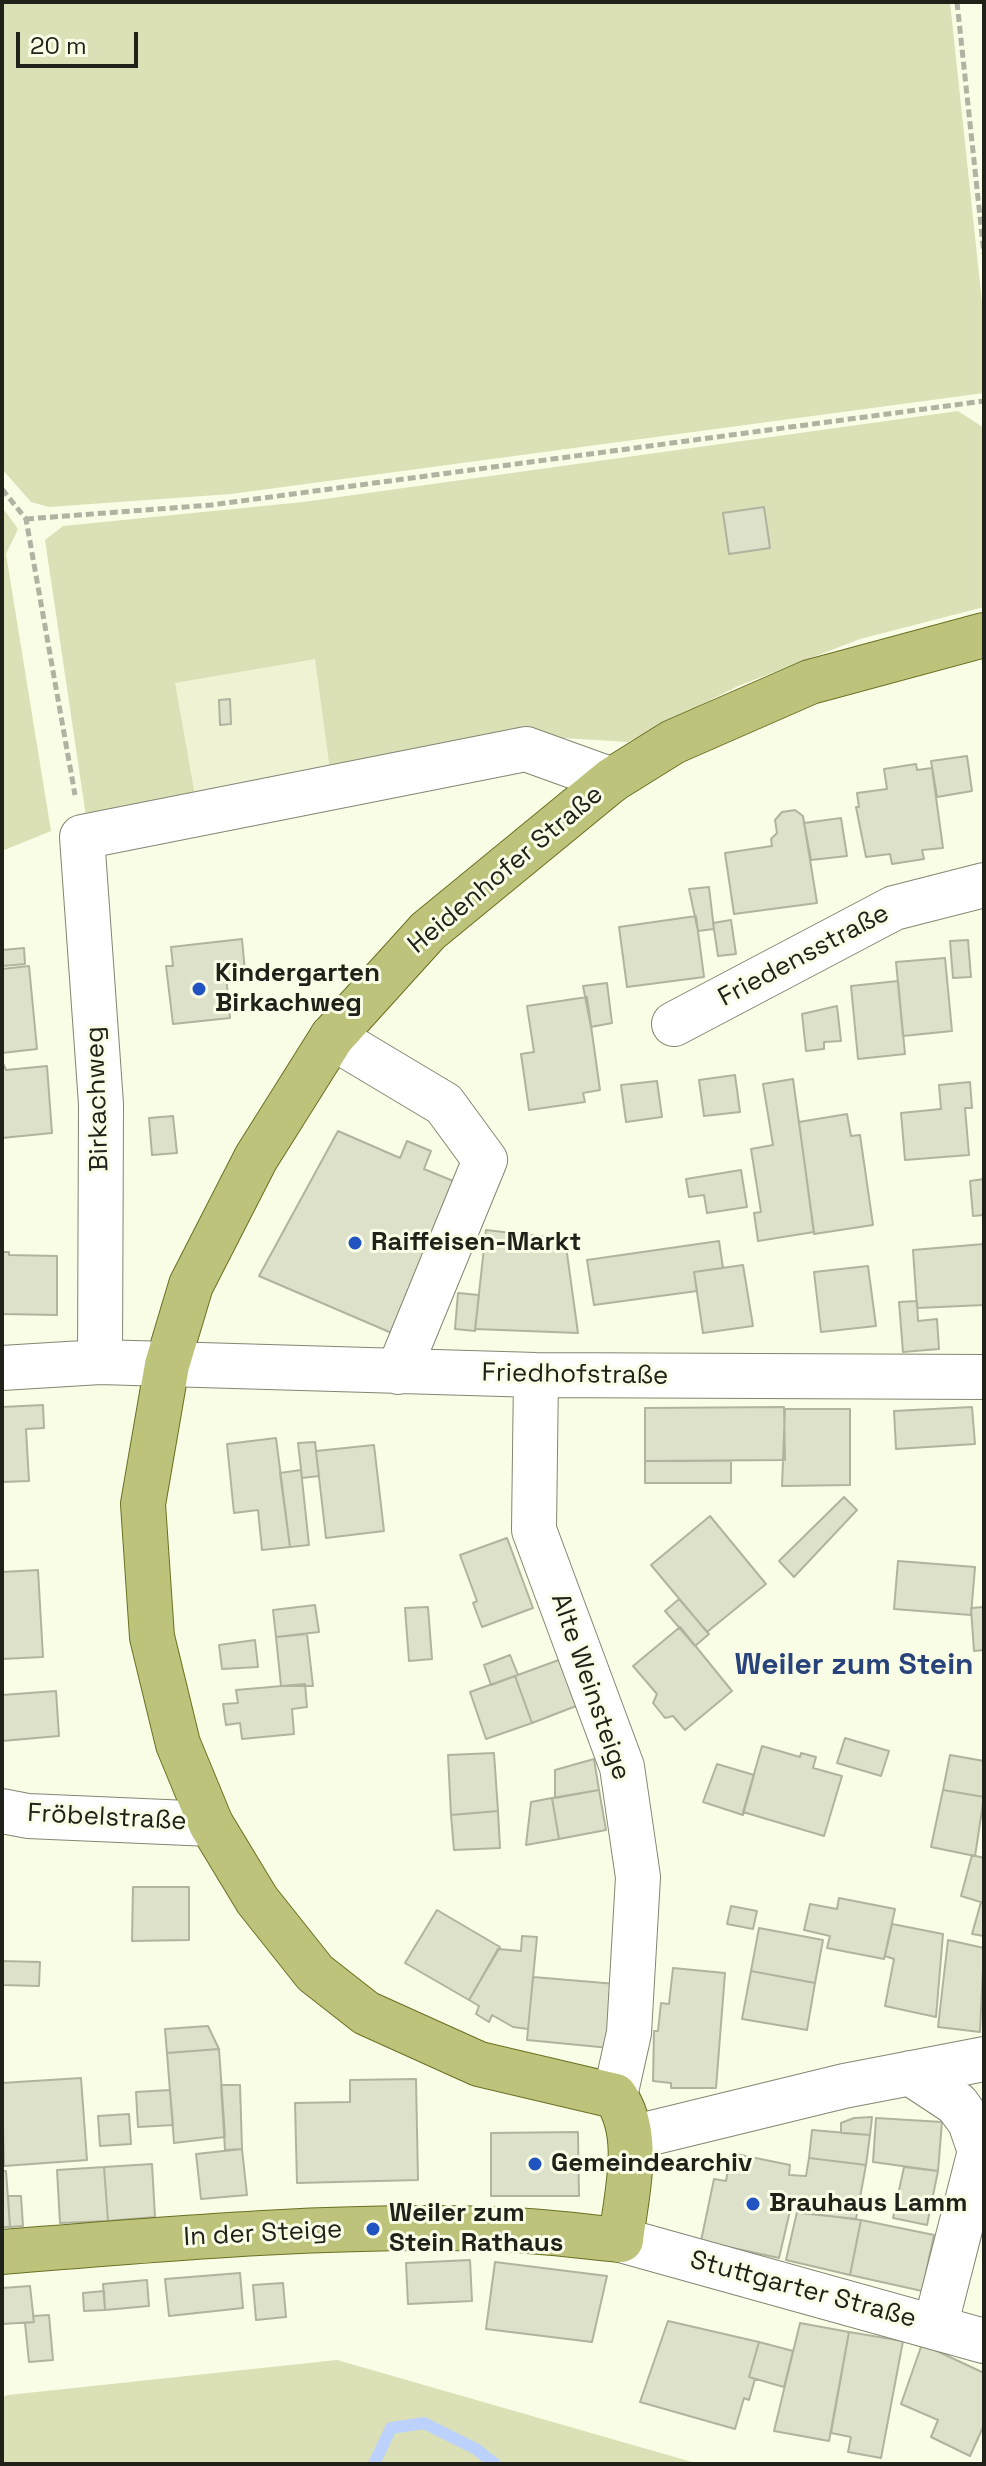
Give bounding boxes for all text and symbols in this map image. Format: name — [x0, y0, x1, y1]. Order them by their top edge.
scale bar — [20, 16, 142, 66]
text: 20 m — [30, 30, 87, 61]
street label: Heidenhofer Straße — [402, 779, 610, 961]
street label: Friedensstraße — [713, 898, 895, 1014]
place label: Kindergarten Birkachweg — [215, 958, 380, 1020]
marker: Kindergarten Birkachweg — [190, 980, 208, 998]
street label: Birkachweg — [80, 1026, 116, 1172]
place label: Raiffeisen-Markt — [371, 1227, 581, 1259]
marker: Raiffeisen-Markt — [346, 1234, 364, 1252]
street label: Friedhofstraße — [481, 1358, 669, 1392]
street label: Alte Weinsteige — [543, 1590, 637, 1784]
district label: Weiler zum Stein — [734, 1648, 974, 1684]
street label: Fröbelstraße — [27, 1798, 187, 1838]
place label: Gemeindearchiv — [551, 2148, 752, 2180]
marker: Gemeindearchiv — [526, 2155, 544, 2173]
place label: Brauhaus Lamm — [769, 2188, 967, 2220]
marker: Brauhaus Lamm — [744, 2195, 762, 2213]
place label: Weiler zum Stein Rathaus — [389, 2198, 563, 2260]
street label: In der Steige — [183, 2214, 343, 2254]
marker: Weiler zum Stein Rathaus — [364, 2220, 382, 2238]
street label: Stuttgarter Straße — [686, 2245, 920, 2335]

